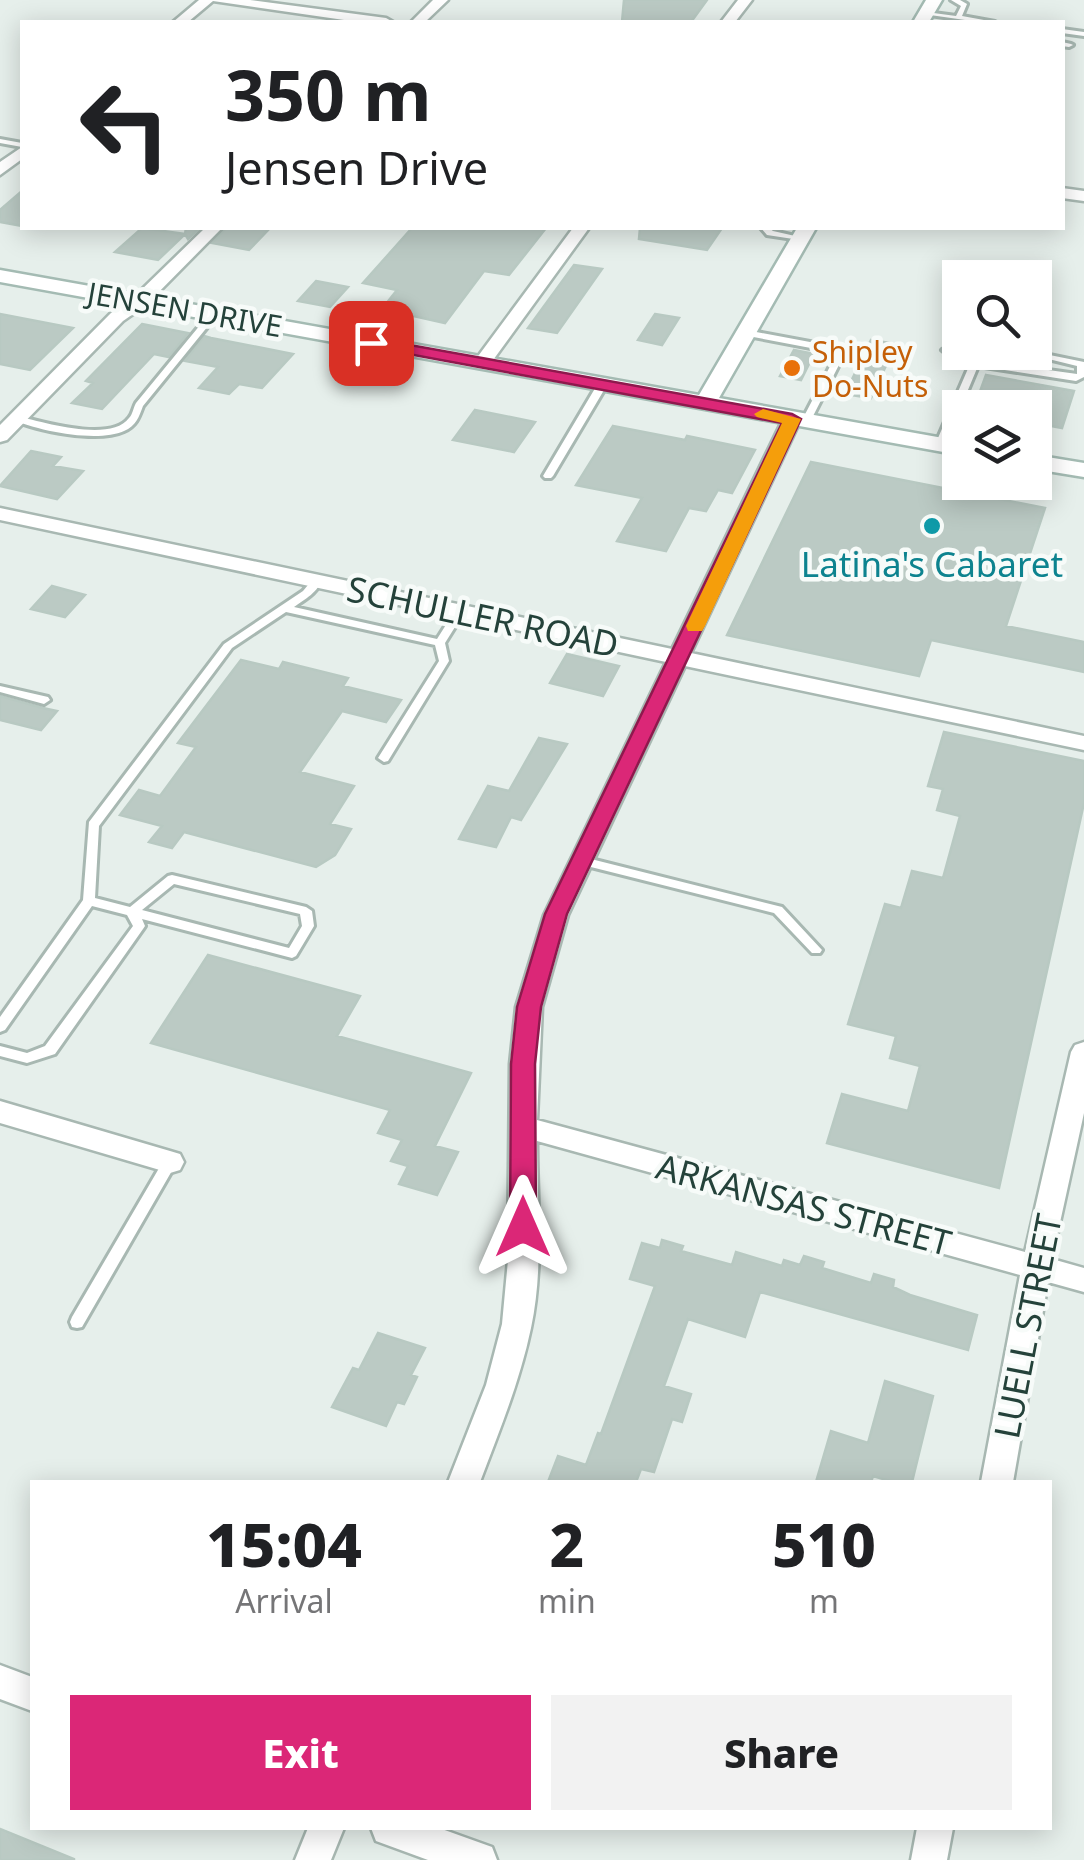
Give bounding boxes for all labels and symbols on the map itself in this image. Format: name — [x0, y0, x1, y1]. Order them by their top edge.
street label: JENSEN DRIVE — [82, 271, 285, 346]
pin — [329, 301, 414, 386]
place label: Shipley Do-Nuts — [812, 331, 928, 406]
marker: Shipley Do-Nuts — [781, 357, 803, 379]
marker: Latina's Cabaret — [921, 515, 943, 537]
place label: Latina's Cabaret — [801, 540, 1063, 587]
street label: SCHULLER ROAD — [343, 564, 623, 668]
street label: ARKANSAS STREET — [651, 1142, 957, 1266]
position arrow — [471, 1175, 575, 1279]
street label: LUELL STREET — [982, 1209, 1072, 1442]

